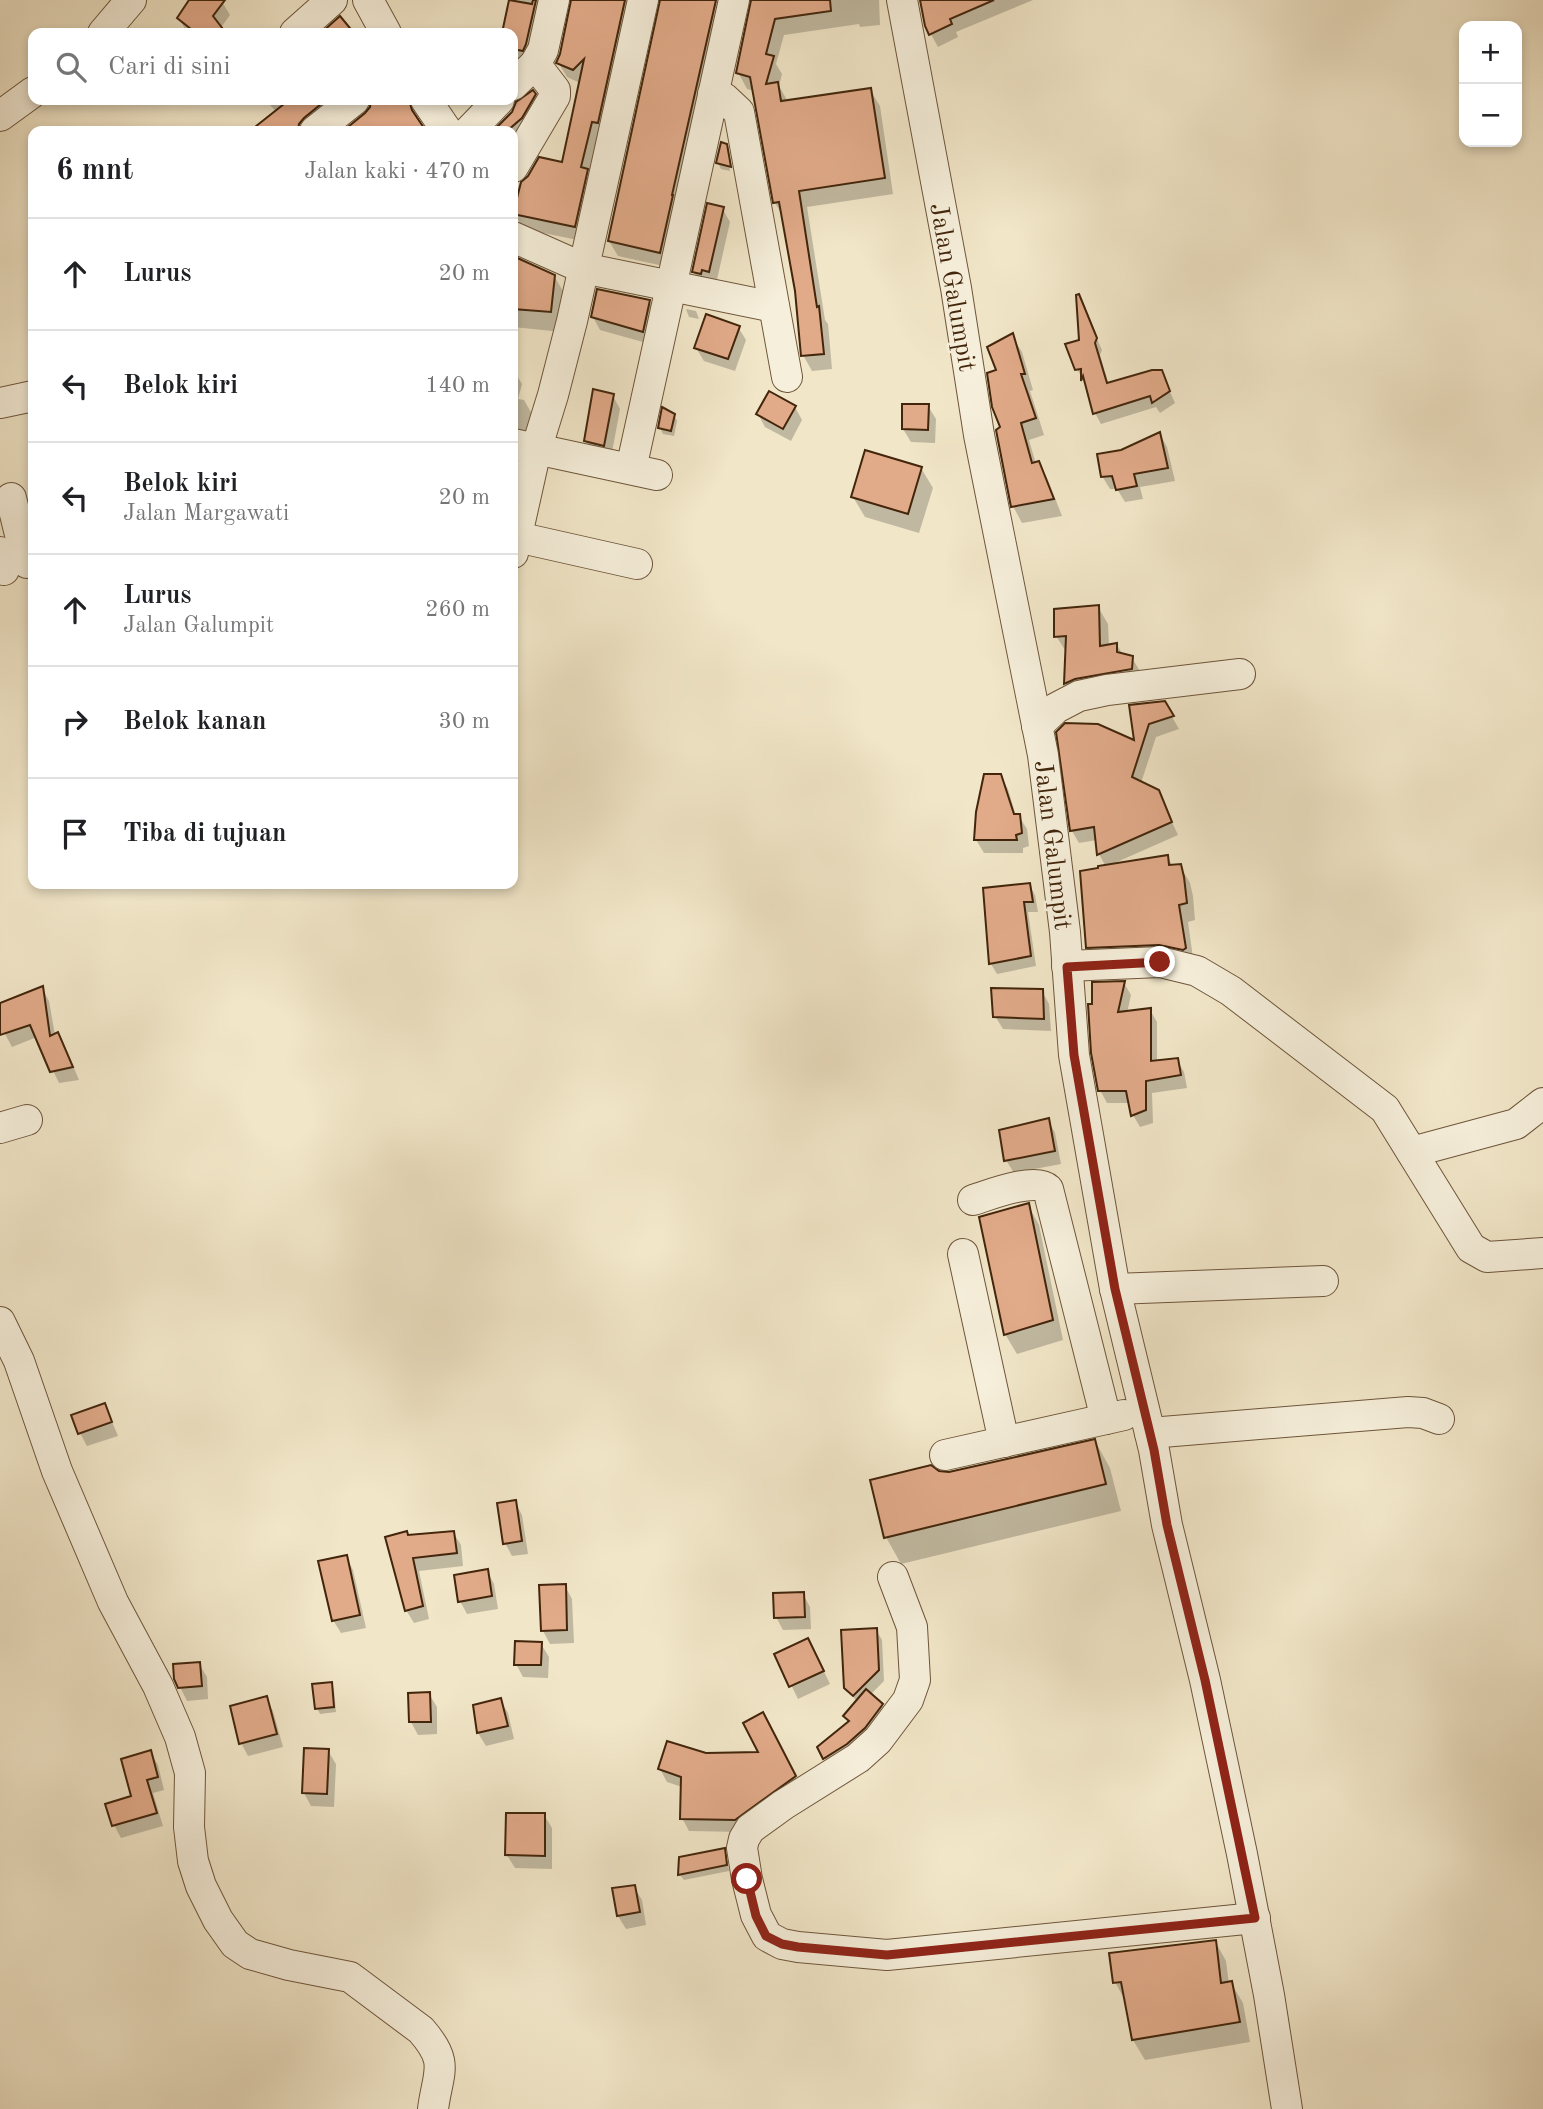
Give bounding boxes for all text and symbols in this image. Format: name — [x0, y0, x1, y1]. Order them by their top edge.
map controls — [1459, 21, 1522, 147]
button: + — [1459, 21, 1522, 84]
search box — [28, 28, 518, 105]
icon: search — [52, 48, 90, 86]
text: Cari di sini — [108, 54, 230, 80]
button: − — [1459, 84, 1522, 147]
text: 6 mnt — [56, 156, 133, 186]
text: Jalan kaki · 470 m — [304, 160, 490, 183]
street label: Jalan Galumpit — [924, 201, 980, 374]
icon: ahead — [56, 255, 94, 293]
text: Lurus — [123, 261, 191, 287]
text: 20 m — [439, 262, 490, 285]
icon: left — [56, 367, 94, 405]
text: Belok kiri — [123, 373, 238, 399]
text: 140 m — [425, 374, 490, 397]
text: Belok kiri — [123, 471, 238, 497]
icon: left — [56, 479, 94, 517]
text: 20 m — [439, 486, 490, 509]
text: Jalan Margawati — [123, 502, 289, 525]
text: Lurus — [123, 583, 191, 609]
icon: ahead — [56, 591, 94, 629]
text: 260 m — [425, 598, 490, 621]
text: Jalan Galumpit — [123, 614, 274, 637]
icon: right — [56, 703, 94, 741]
text: Belok kanan — [123, 709, 267, 735]
text: 30 m — [439, 710, 490, 733]
street label: Jalan Galumpit — [1029, 759, 1075, 932]
icon: arrive — [56, 815, 94, 853]
text: Tiba di tujuan — [123, 821, 287, 847]
route end — [1144, 946, 1175, 977]
route start — [731, 1863, 762, 1894]

